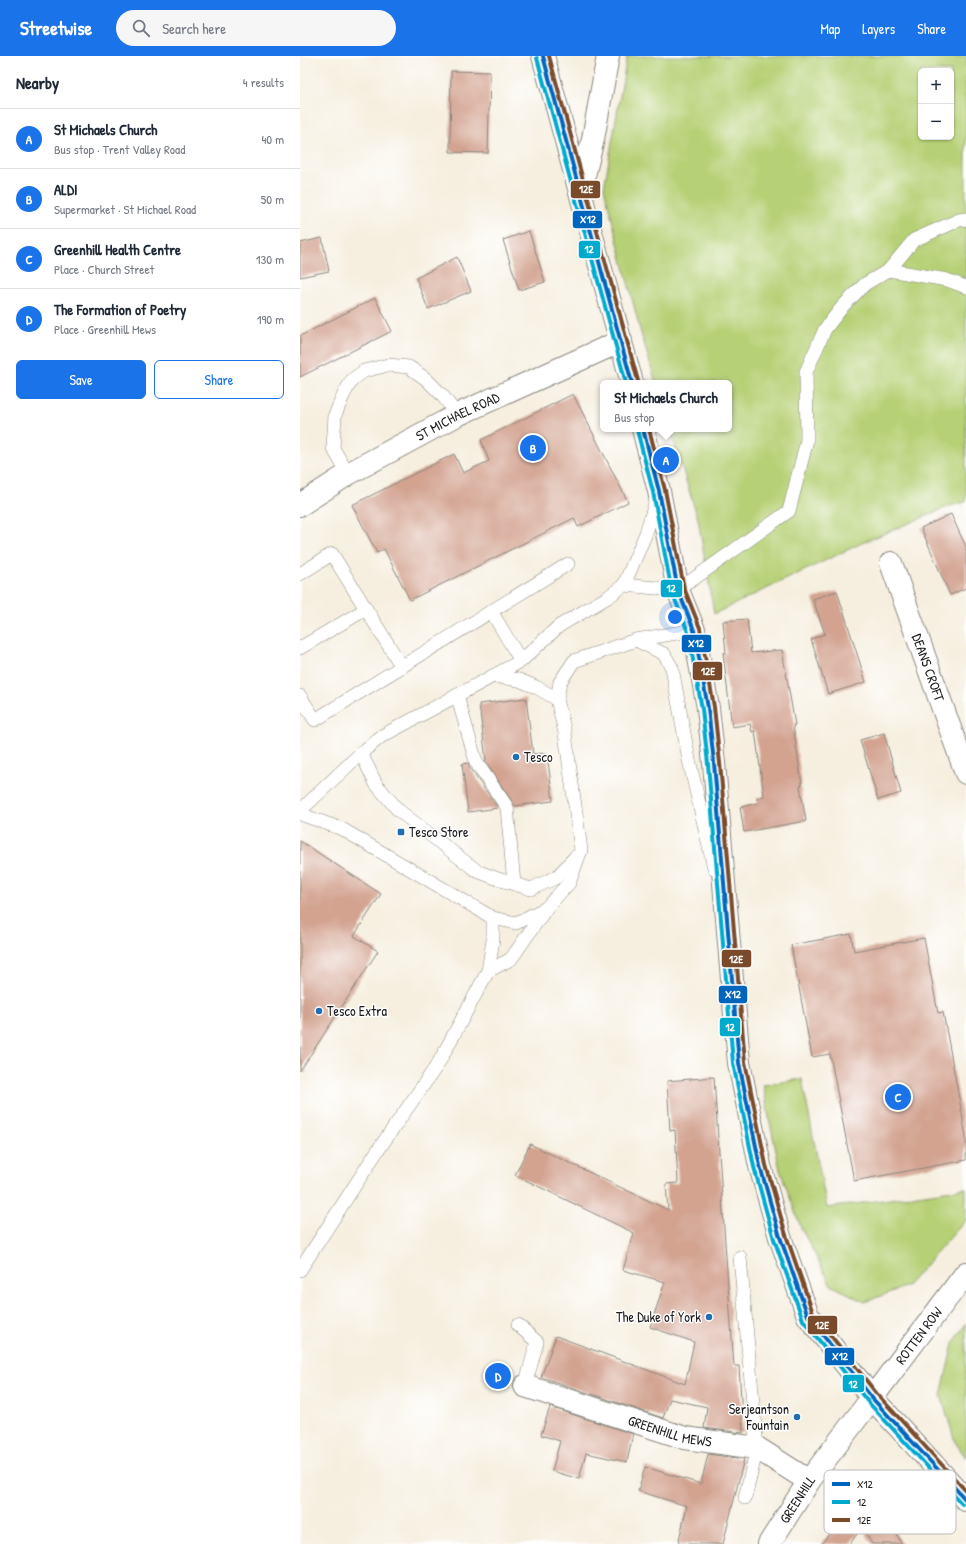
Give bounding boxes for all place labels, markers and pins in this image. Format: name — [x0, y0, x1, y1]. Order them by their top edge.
pin: B — [520, 433, 546, 463]
pin: A — [653, 445, 679, 475]
place label: Tesco — [524, 747, 553, 766]
marker: Tesco — [511, 752, 521, 762]
place label: Tesco Store — [409, 822, 469, 841]
marker: Tesco Store — [396, 827, 406, 837]
place label: Tesco Extra — [327, 1001, 387, 1020]
marker: Tesco Extra — [314, 1006, 324, 1016]
pin: C — [885, 1082, 911, 1112]
place label: The Duke of York — [616, 1307, 701, 1326]
marker: The Duke of York — [704, 1312, 714, 1322]
pin: D — [485, 1361, 511, 1391]
place label: Serjeantson Fountain — [729, 1399, 789, 1434]
marker: Serjeantson Fountain — [792, 1412, 802, 1422]

